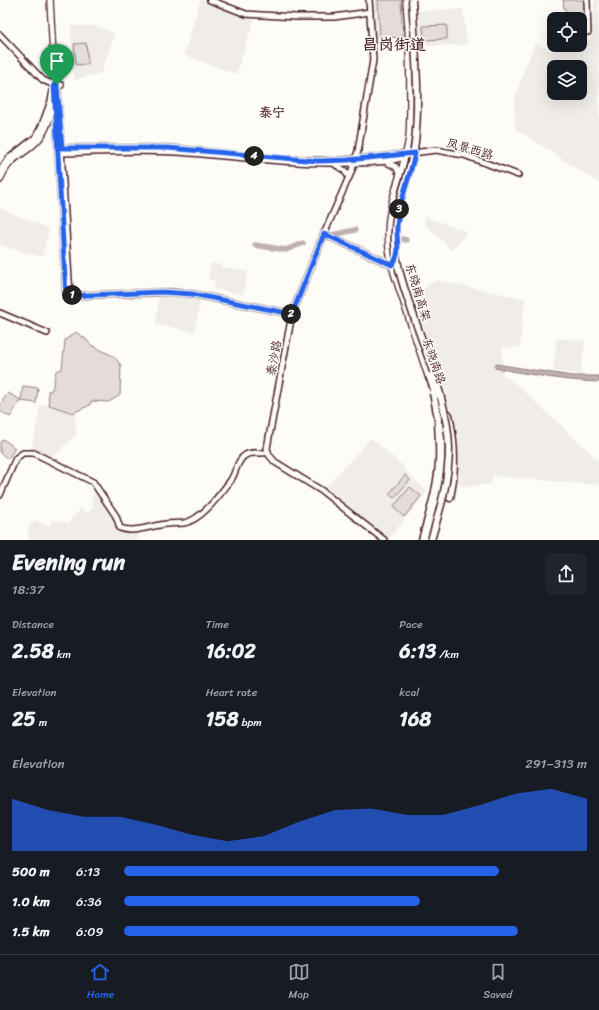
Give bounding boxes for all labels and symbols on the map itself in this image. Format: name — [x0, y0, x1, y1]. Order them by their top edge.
district label: 昌岗街道 — [362, 30, 426, 59]
pin — [40, 44, 74, 85]
district label: 泰宁 — [259, 101, 285, 124]
street label: 凤景西路 — [444, 132, 496, 166]
pin: 4 — [244, 146, 264, 166]
pin: 3 — [389, 199, 409, 219]
street label: 东晓南高架 — [399, 260, 437, 324]
pin: 1 — [62, 285, 82, 305]
pin: 2 — [281, 304, 301, 324]
street label: 东晓南路 — [416, 335, 452, 387]
street label: 泰沙路 — [260, 338, 288, 378]

